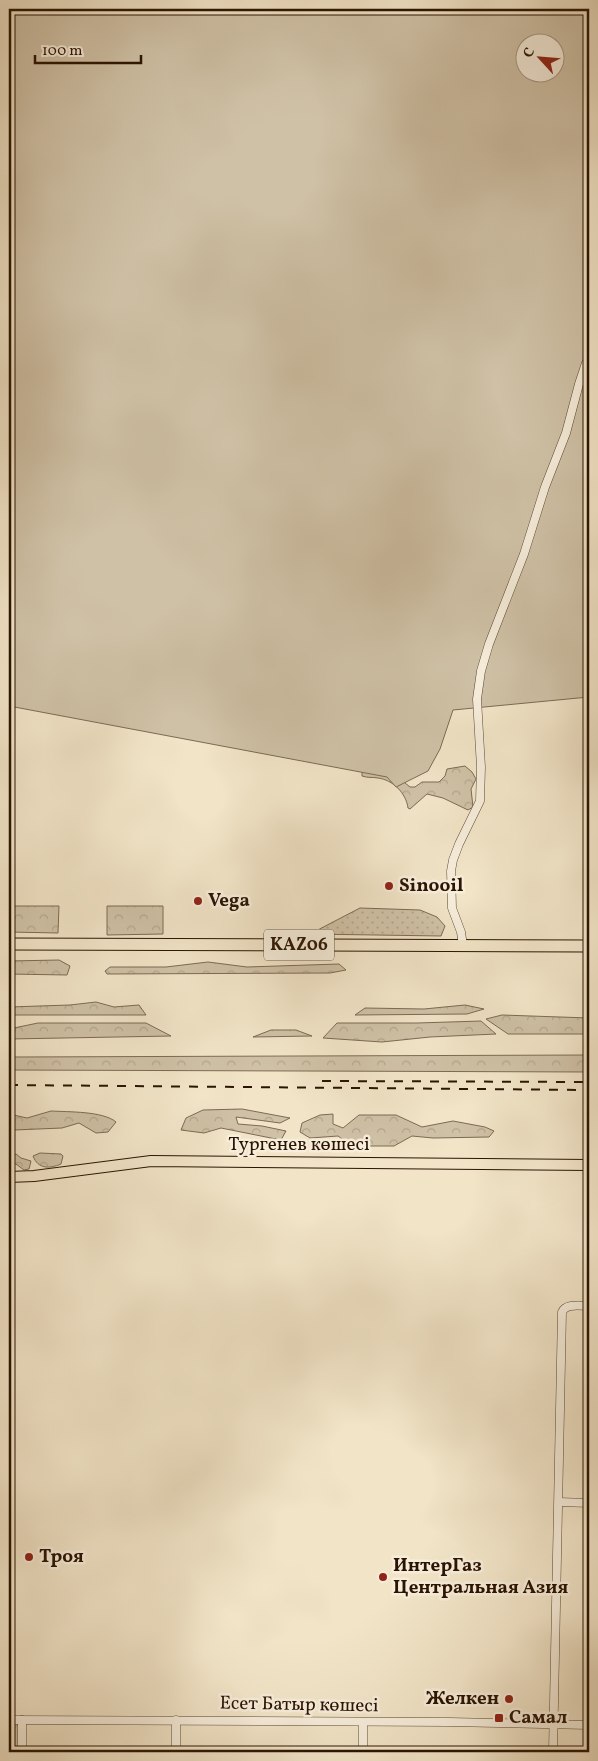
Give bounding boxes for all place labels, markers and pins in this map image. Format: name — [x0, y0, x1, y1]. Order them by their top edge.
place label: Sinooil — [399, 873, 463, 899]
marker: Sinooil — [383, 880, 395, 892]
place label: Vega — [208, 888, 250, 914]
marker: Vega — [192, 895, 204, 907]
place label: Троя — [39, 1544, 84, 1570]
marker: Троя — [23, 1551, 35, 1563]
place label: ИнтерГаз Центральная Азия — [393, 1553, 568, 1601]
marker: ИнтерГаз Центральная Азия — [377, 1571, 389, 1583]
place label: Желкен — [426, 1686, 499, 1712]
marker: Желкен — [503, 1693, 515, 1705]
place label: Самал — [509, 1705, 567, 1731]
marker: Самал — [493, 1712, 505, 1724]

